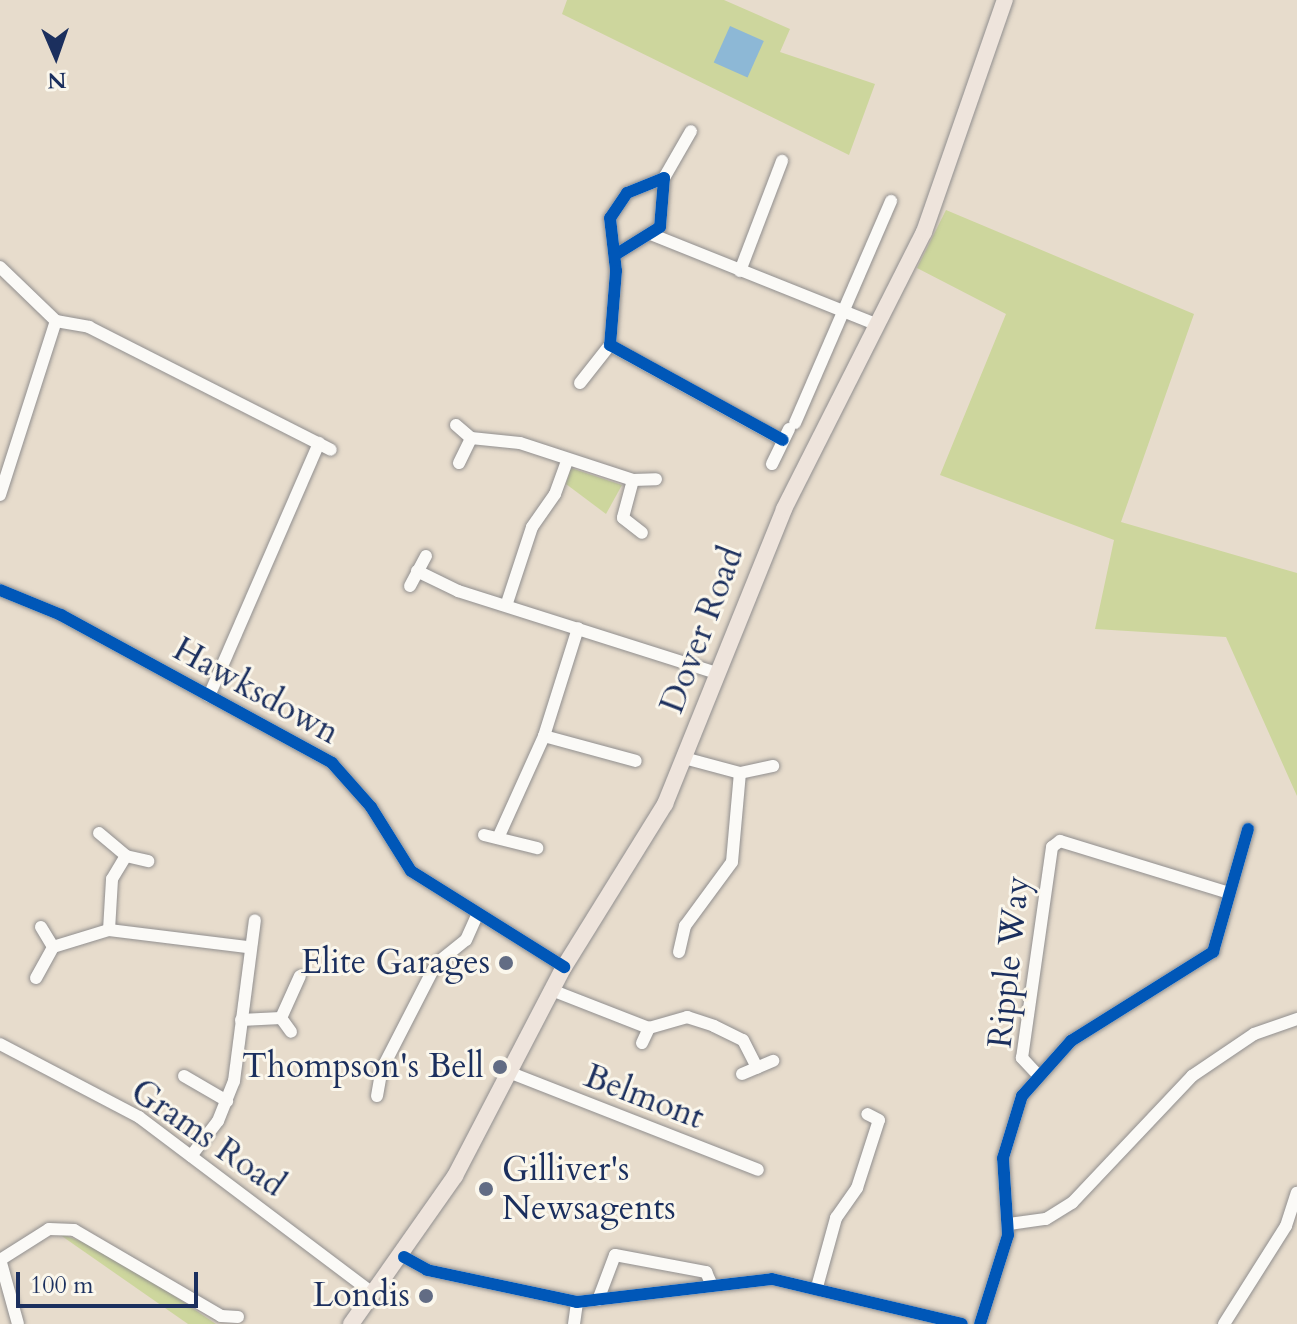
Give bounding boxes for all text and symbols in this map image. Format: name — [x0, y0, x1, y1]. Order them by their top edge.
north arrow — [16, 16, 96, 96]
text: N — [47, 65, 67, 95]
street label: Dover Road — [652, 541, 752, 719]
street label: Hawksdown — [166, 629, 346, 753]
street label: Ripple Way — [980, 874, 1038, 1050]
place label: Elite Garages — [301, 943, 490, 983]
marker: Elite Garages — [497, 954, 515, 972]
place label: Thompson's Bell — [242, 1047, 484, 1087]
street label: Belmont — [579, 1056, 709, 1138]
marker: Thompson's Bell — [491, 1058, 509, 1076]
street label: Grams Road — [123, 1070, 293, 1206]
place label: Gilliver's Newsagents — [502, 1149, 676, 1228]
marker: Gilliver's Newsagents — [477, 1180, 495, 1198]
scale bar — [20, 1256, 202, 1306]
text: 100 m — [30, 1269, 94, 1302]
place label: Londis — [313, 1276, 410, 1316]
marker: Londis — [417, 1287, 435, 1305]

